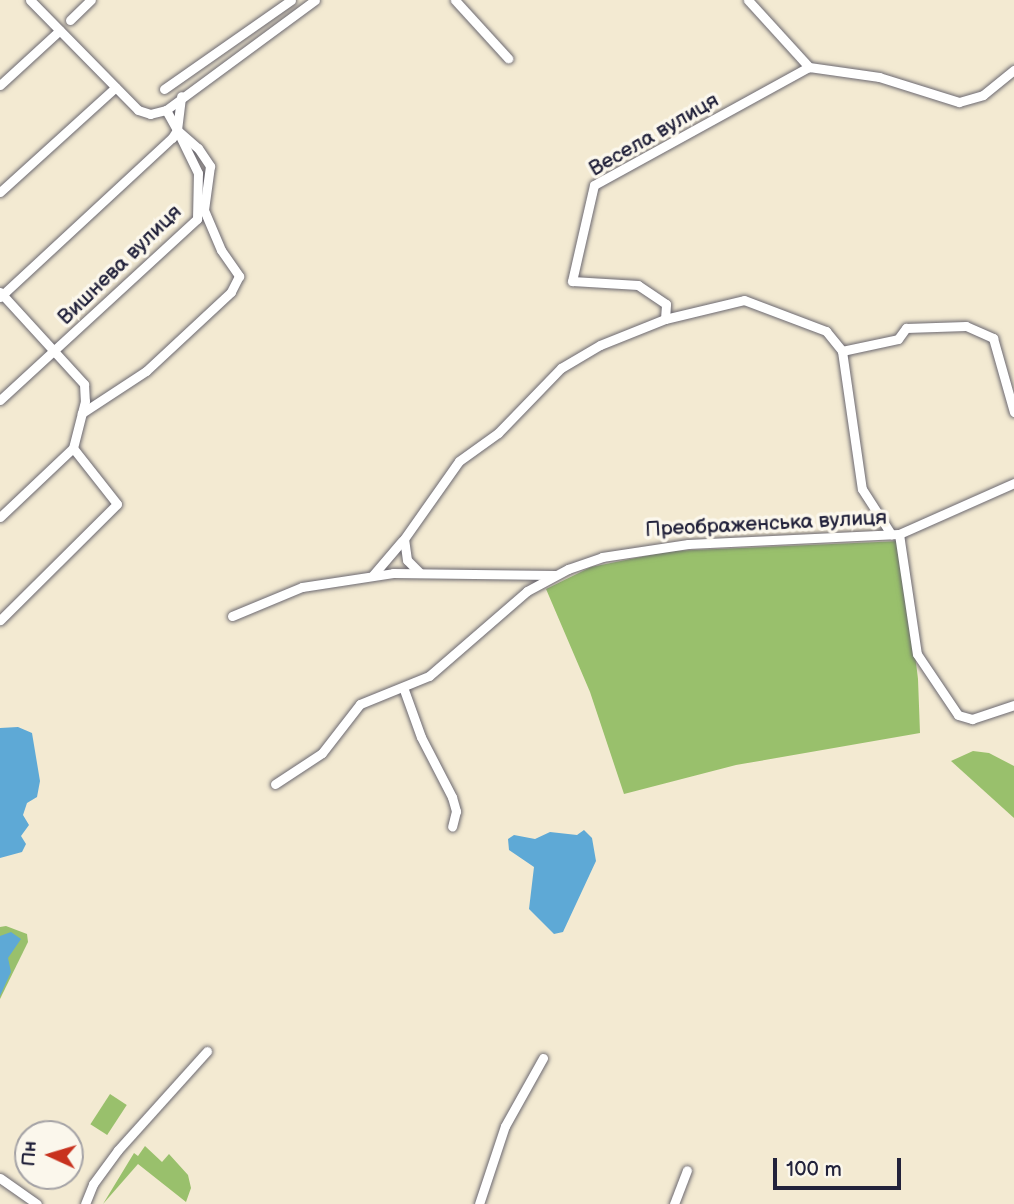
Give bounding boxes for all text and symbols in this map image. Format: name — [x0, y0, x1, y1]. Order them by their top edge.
street label: Весела вулиця — [585, 88, 723, 182]
street label: Вишнева вулиця — [53, 200, 187, 330]
street label: Преображенська вулиця — [644, 505, 888, 543]
north arrow — [14, 1120, 84, 1190]
text: Пн — [17, 1140, 42, 1167]
scale bar — [776, 1144, 904, 1188]
text: 100 m — [786, 1157, 842, 1182]

